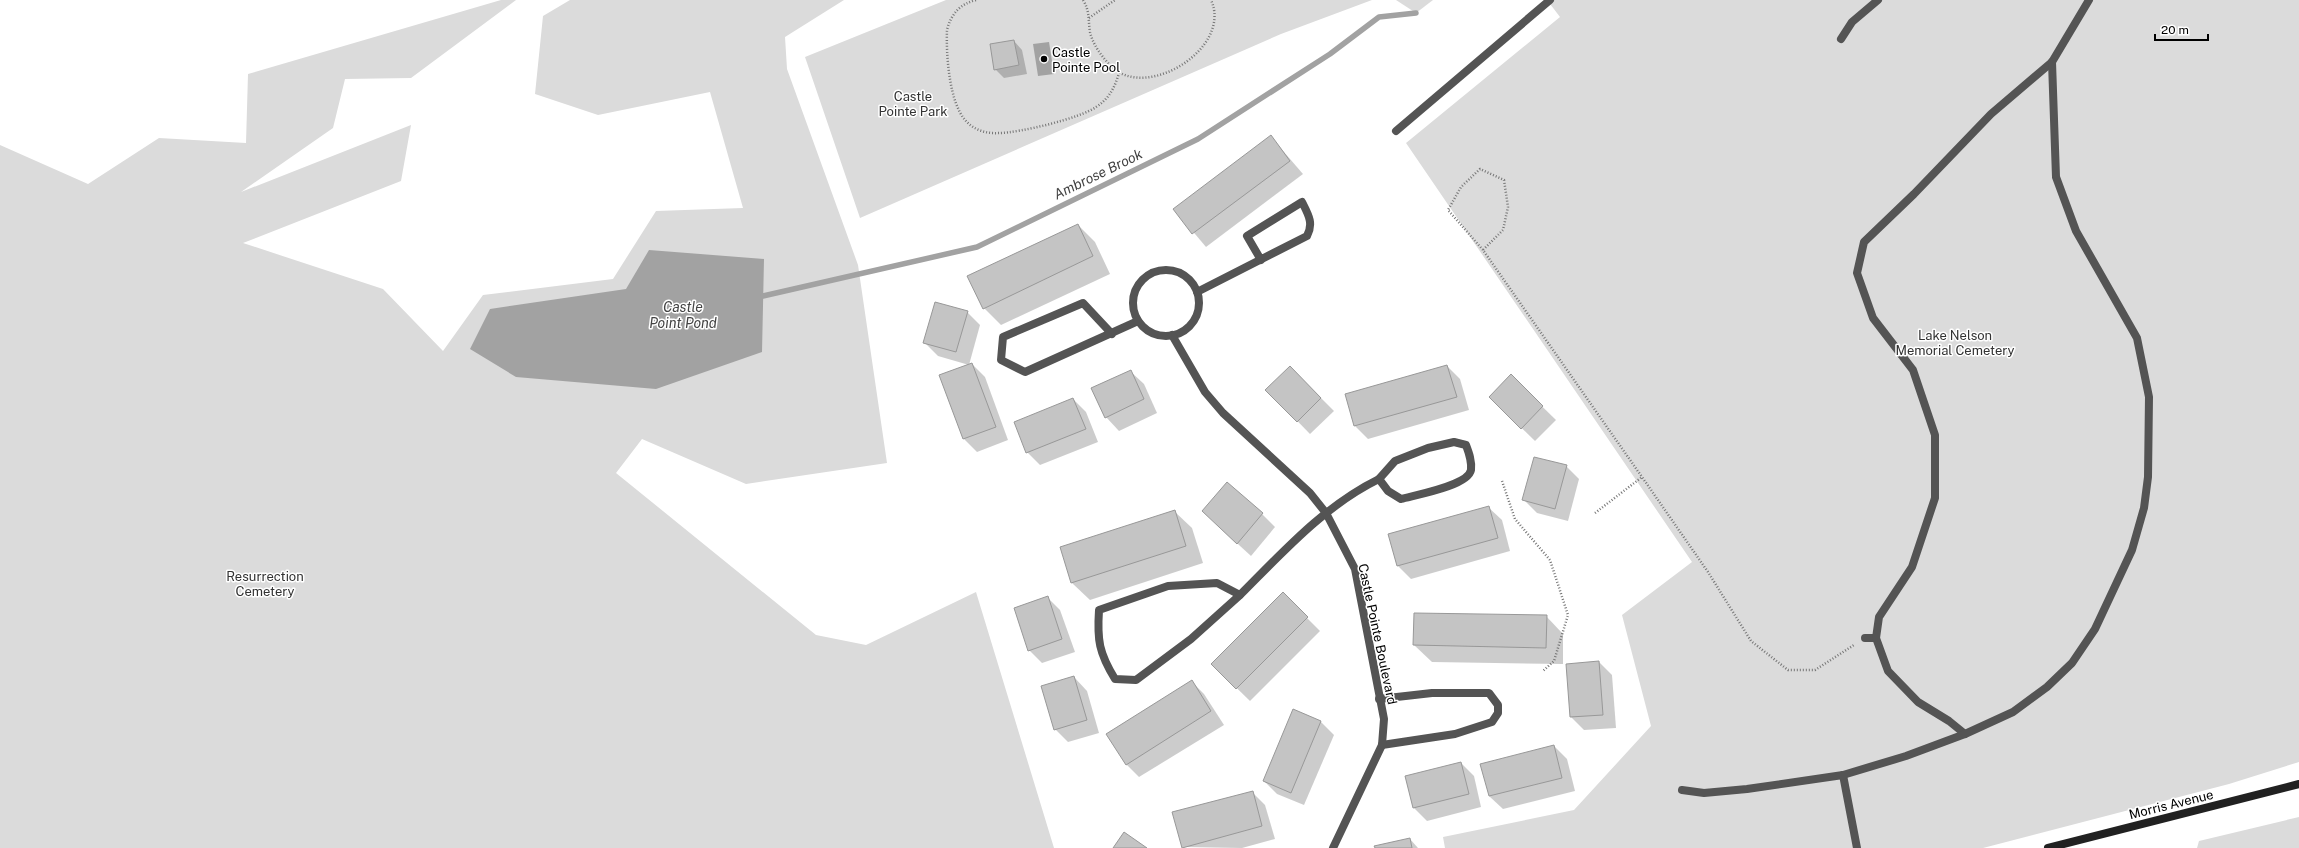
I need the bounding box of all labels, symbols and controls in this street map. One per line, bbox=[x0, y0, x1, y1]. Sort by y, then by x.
scale bar bbox=[2155, 16, 2208, 42]
text: 20 m bbox=[2161, 23, 2189, 37]
place label: Castle Pointe Pool bbox=[1052, 45, 1120, 75]
marker: Castle Pointe Pool bbox=[1039, 54, 1049, 64]
park label: Castle Pointe Park bbox=[878, 89, 948, 119]
water label: Ambrose Brook bbox=[1051, 145, 1145, 202]
water label: Castle Point Pond bbox=[649, 299, 717, 331]
park label: Lake Nelson Memorial Cemetery bbox=[1895, 328, 2015, 358]
street label: Castle Pointe Boulevard bbox=[1355, 562, 1400, 706]
park label: Resurrection Cemetery bbox=[226, 569, 304, 599]
street label: Morris Avenue bbox=[2127, 787, 2215, 822]

